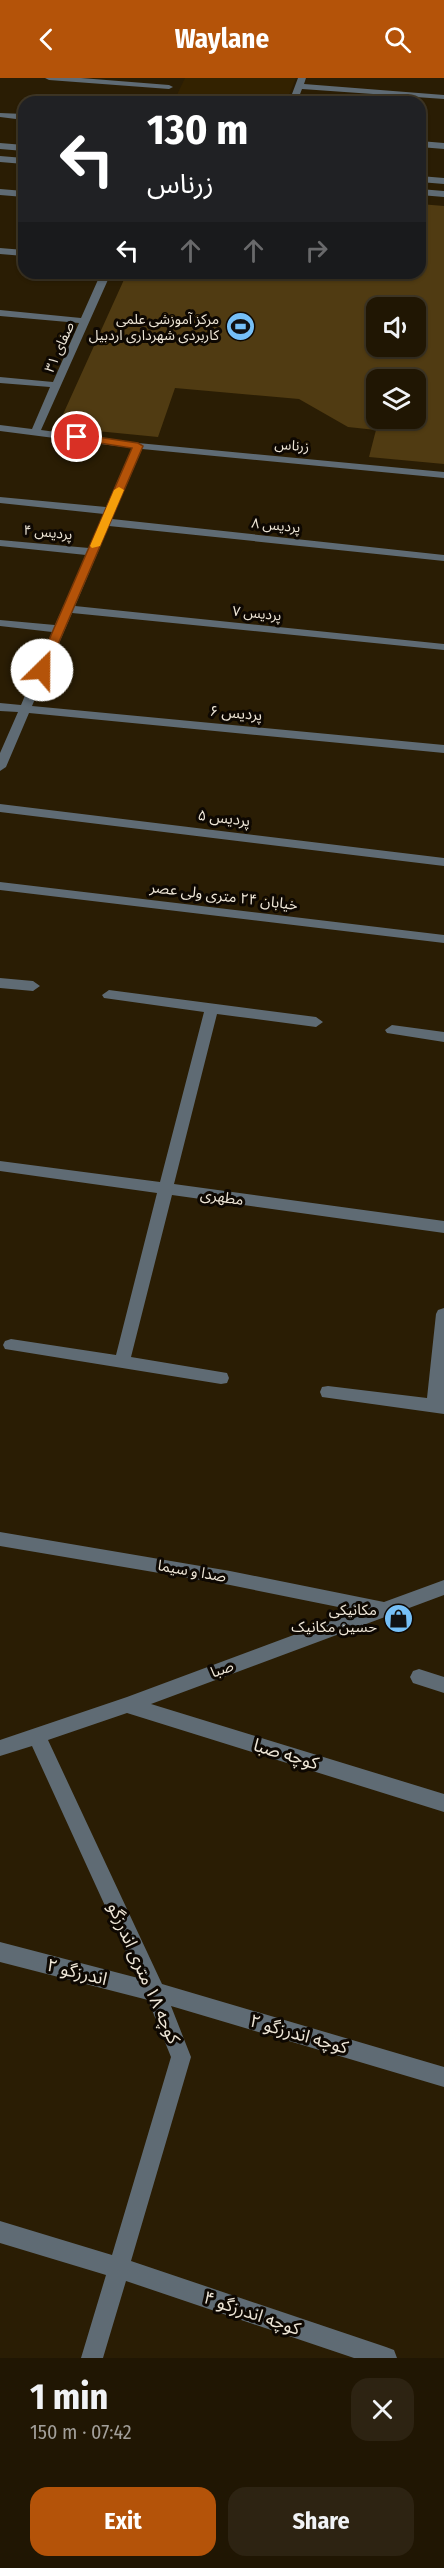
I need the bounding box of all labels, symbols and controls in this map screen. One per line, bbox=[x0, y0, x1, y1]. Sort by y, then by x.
icon: back bbox=[30, 23, 63, 56]
text: Waylane bbox=[175, 23, 269, 55]
icon: search bbox=[381, 23, 414, 56]
text: 130 m bbox=[147, 105, 248, 155]
icon: left bbox=[48, 120, 126, 198]
text: زرناس bbox=[147, 168, 214, 200]
icon: left bbox=[111, 234, 144, 267]
icon: ahead bbox=[174, 234, 207, 267]
icon: ahead bbox=[237, 234, 270, 267]
icon: right bbox=[300, 234, 333, 267]
map controls bbox=[366, 297, 426, 429]
button: sound bbox=[366, 297, 426, 357]
place label: مرکز آموزشی علمی کاربردی شهرداری اردبیل bbox=[89, 311, 219, 344]
sports icon: مرکز آموزشی علمی کاربردی شهرداری اردبیل bbox=[224, 311, 256, 343]
street label: صفای ۳۱ bbox=[41, 319, 78, 375]
button: layers bbox=[366, 369, 426, 429]
pin bbox=[51, 411, 102, 462]
icon: arrive bbox=[60, 420, 93, 453]
street label: زرناس bbox=[274, 436, 310, 455]
street label: پردیس ۸ bbox=[250, 514, 301, 538]
street label: پردیس ۴ bbox=[22, 521, 73, 545]
street label: پردیس ۷ bbox=[231, 602, 282, 626]
position arrow bbox=[10, 638, 74, 702]
street label: پردیس ۶ bbox=[209, 702, 263, 725]
street label: پردیس ۵ bbox=[197, 806, 251, 831]
street label: خیابان ۲۴ متری ولی عصر bbox=[148, 878, 299, 914]
street label: مطهری bbox=[199, 1185, 245, 1209]
street label: صدا و سیما bbox=[156, 1556, 228, 1586]
place label: مکانیکی حسین مکانیک bbox=[291, 1601, 377, 1636]
shop icon: مکانیکی حسین مکانیک bbox=[382, 1603, 414, 1635]
street label: صبا bbox=[208, 1656, 236, 1682]
street label: کوچه صبا bbox=[251, 1734, 322, 1775]
street label: کوچه ۱۸ متری اندرزگو bbox=[103, 1899, 185, 2048]
street label: اندرزگو ۲ bbox=[44, 1954, 110, 1990]
street label: کوچه اندرزگو ۲ bbox=[247, 2009, 351, 2059]
street label: کوچه اندرزگو ۴ bbox=[201, 2286, 304, 2340]
text: 1 min bbox=[30, 2375, 108, 2419]
button: close bbox=[351, 2378, 414, 2441]
text: 150 m · 07:42 bbox=[30, 2420, 132, 2444]
button: Exit bbox=[30, 2487, 216, 2556]
button: Share bbox=[228, 2487, 414, 2556]

